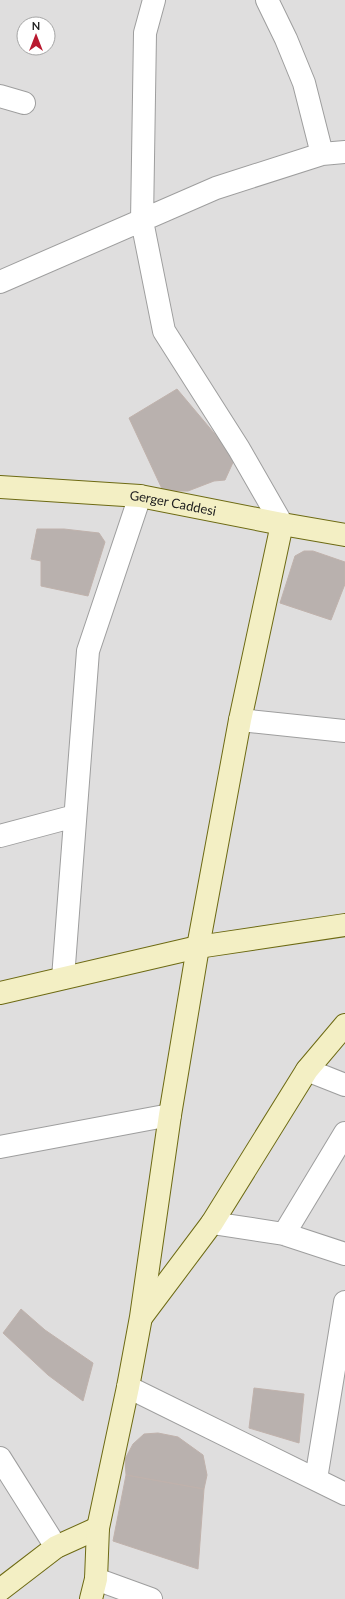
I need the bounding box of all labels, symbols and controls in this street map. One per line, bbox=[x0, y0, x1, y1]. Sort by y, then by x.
north arrow bbox=[16, 16, 56, 56]
text: N bbox=[32, 19, 40, 32]
street label: Gerger Caddesi bbox=[129, 487, 218, 519]

